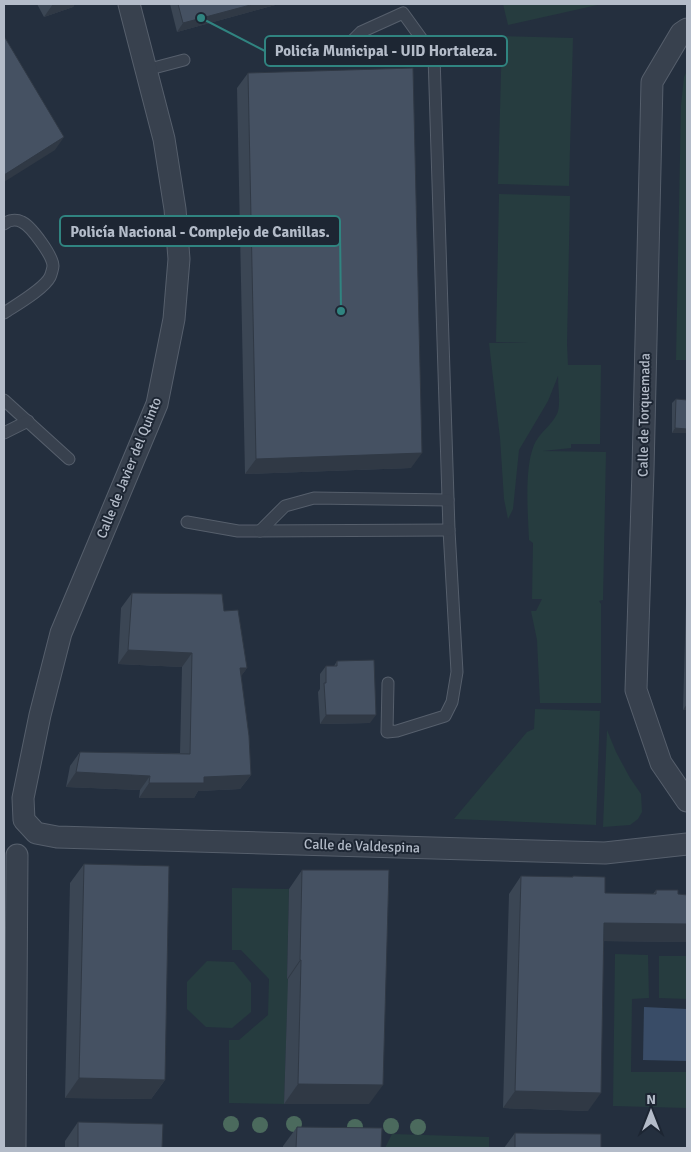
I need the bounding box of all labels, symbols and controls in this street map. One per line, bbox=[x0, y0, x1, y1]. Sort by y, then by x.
callout: Policía Municipal - UID Hortaleza. bbox=[265, 36, 507, 66]
text: Policía Municipal - UID Hortaleza. bbox=[275, 42, 497, 60]
callout: Policía Nacional - Complejo de Canillas. bbox=[60, 216, 340, 246]
text: Policía Nacional - Complejo de Canillas. bbox=[70, 223, 330, 241]
street label: Calle de Torquemada bbox=[634, 353, 654, 477]
street label: Calle de Javier del Quinto bbox=[93, 395, 165, 541]
street label: Calle de Valdespina bbox=[304, 835, 420, 857]
north arrow bbox=[626, 1087, 676, 1137]
text: N bbox=[646, 1091, 656, 1108]

